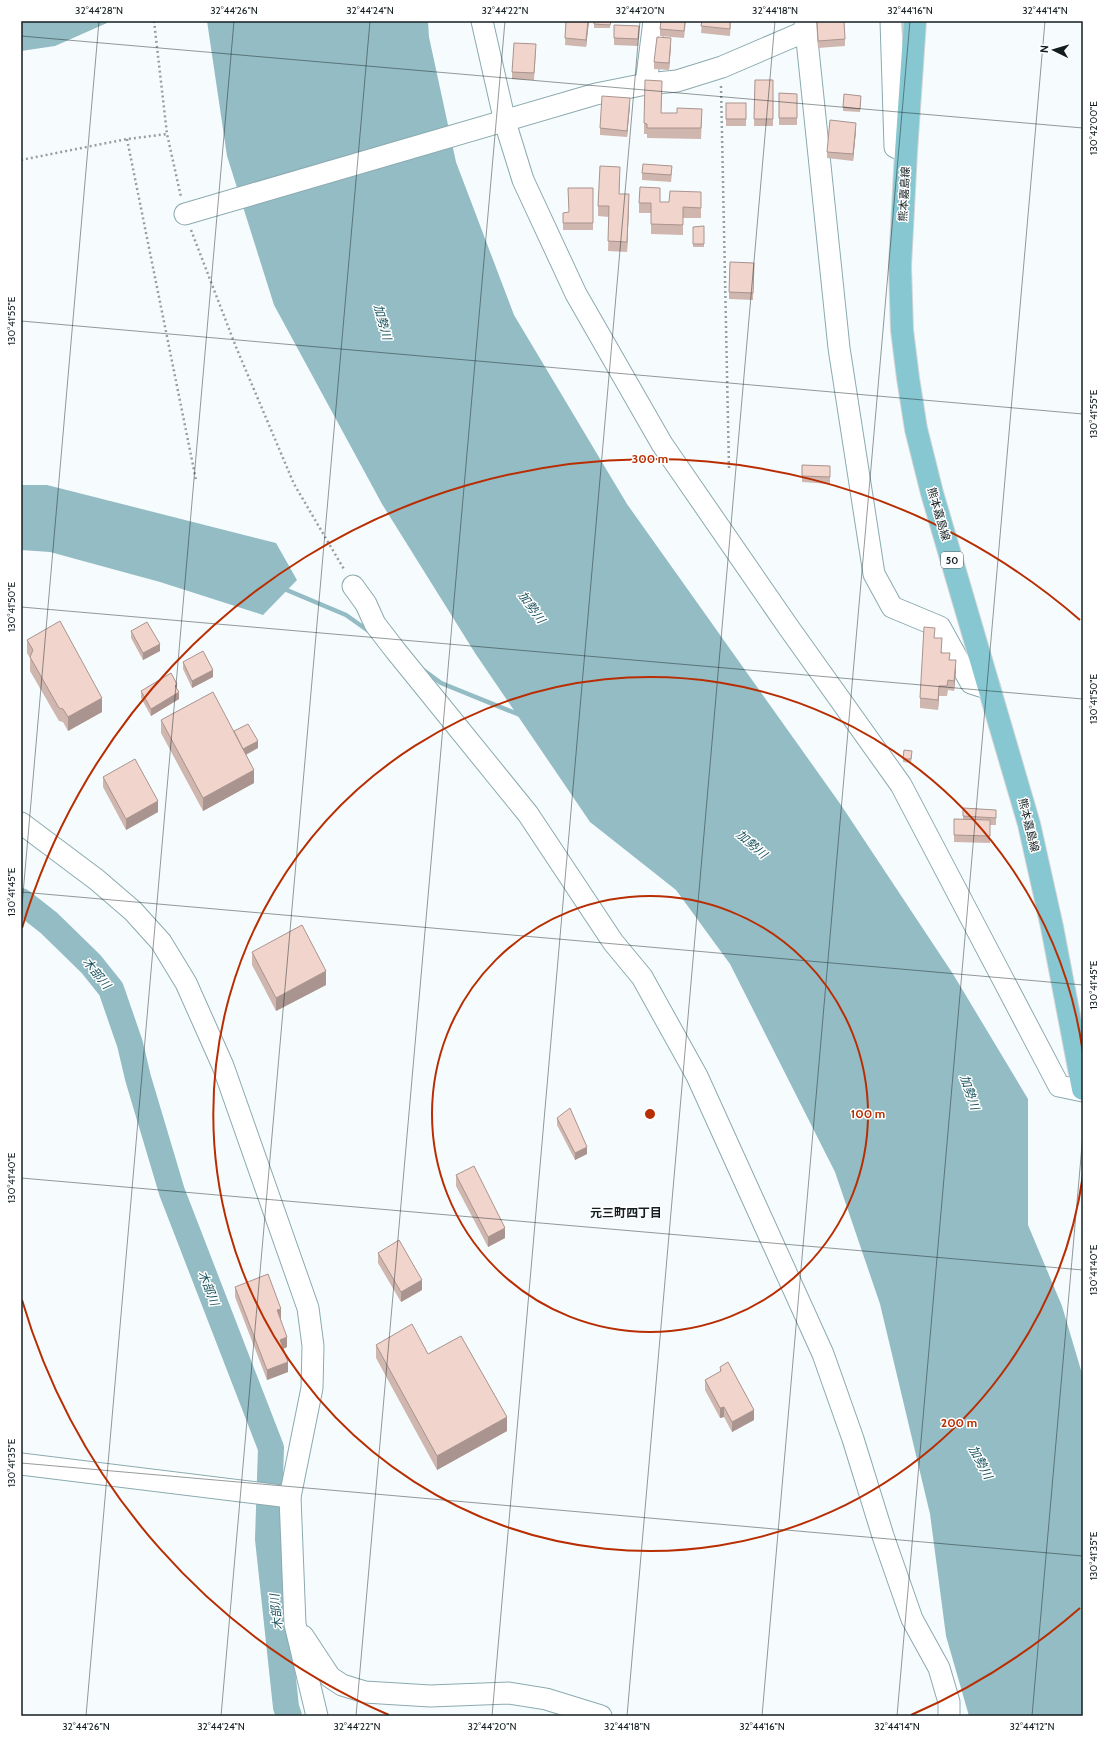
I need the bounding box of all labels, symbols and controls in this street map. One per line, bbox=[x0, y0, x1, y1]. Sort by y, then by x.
text: 32°44'28"N bbox=[75, 4, 123, 17]
text: 32°44'26"N bbox=[210, 4, 258, 17]
text: 32°44'24"N bbox=[346, 4, 394, 17]
text: 32°44'22"N bbox=[481, 4, 529, 17]
text: 32°44'20"N bbox=[616, 4, 664, 17]
text: 32°44'18"N bbox=[752, 4, 798, 17]
text: 32°44'16"N bbox=[887, 4, 933, 17]
text: 32°44'14"N bbox=[1022, 4, 1068, 17]
north arrow bbox=[1034, 30, 1074, 70]
text: N bbox=[1037, 45, 1051, 54]
text: 130°42'00"E bbox=[1087, 101, 1100, 155]
street label: 熊本嘉島線 bbox=[896, 166, 912, 222]
text: 130°41'55"E bbox=[5, 296, 18, 345]
water label: 加勢川 bbox=[371, 303, 395, 343]
text: 130°41'55"E bbox=[1087, 389, 1100, 438]
text: 300 m bbox=[632, 451, 668, 466]
street label: 熊本嘉島線 bbox=[925, 486, 953, 542]
road number: 50 bbox=[941, 552, 963, 568]
text: 130°41'50"E bbox=[5, 581, 18, 632]
water label: 加勢川 bbox=[515, 588, 550, 628]
text: 130°41'50"E bbox=[1087, 673, 1100, 724]
street label: 熊本嘉島線 bbox=[1016, 797, 1042, 853]
water label: 加勢川 bbox=[733, 827, 772, 863]
text: 130°41'45"E bbox=[5, 867, 18, 916]
water label: 木部川 bbox=[80, 954, 115, 993]
text: 130°41'45"E bbox=[1087, 960, 1100, 1009]
water label: 加勢川 bbox=[957, 1073, 984, 1113]
text: 100 m bbox=[851, 1106, 885, 1121]
centre of rings bbox=[643, 1107, 657, 1121]
text: 130°41'40"E bbox=[5, 1152, 18, 1203]
district label: 元三町四丁目 bbox=[590, 1205, 662, 1220]
text: 130°41'40"E bbox=[1087, 1244, 1100, 1295]
water label: 木部川 bbox=[196, 1269, 223, 1309]
text: 200 m bbox=[941, 1415, 977, 1430]
text: 130°41'35"E bbox=[5, 1438, 18, 1487]
water label: 加勢川 bbox=[966, 1443, 997, 1483]
text: 130°41'35"E bbox=[1087, 1531, 1100, 1580]
water label: 木部川 bbox=[266, 1591, 285, 1631]
text: 32°44'26"N bbox=[62, 1720, 110, 1733]
text: 32°44'24"N bbox=[197, 1720, 245, 1733]
text: 32°44'22"N bbox=[333, 1720, 381, 1733]
text: 32°44'20"N bbox=[468, 1720, 516, 1733]
text: 32°44'18"N bbox=[604, 1720, 650, 1733]
text: 32°44'16"N bbox=[739, 1720, 785, 1733]
text: 32°44'14"N bbox=[874, 1720, 920, 1733]
text: 32°44'12"N bbox=[1009, 1720, 1055, 1733]

